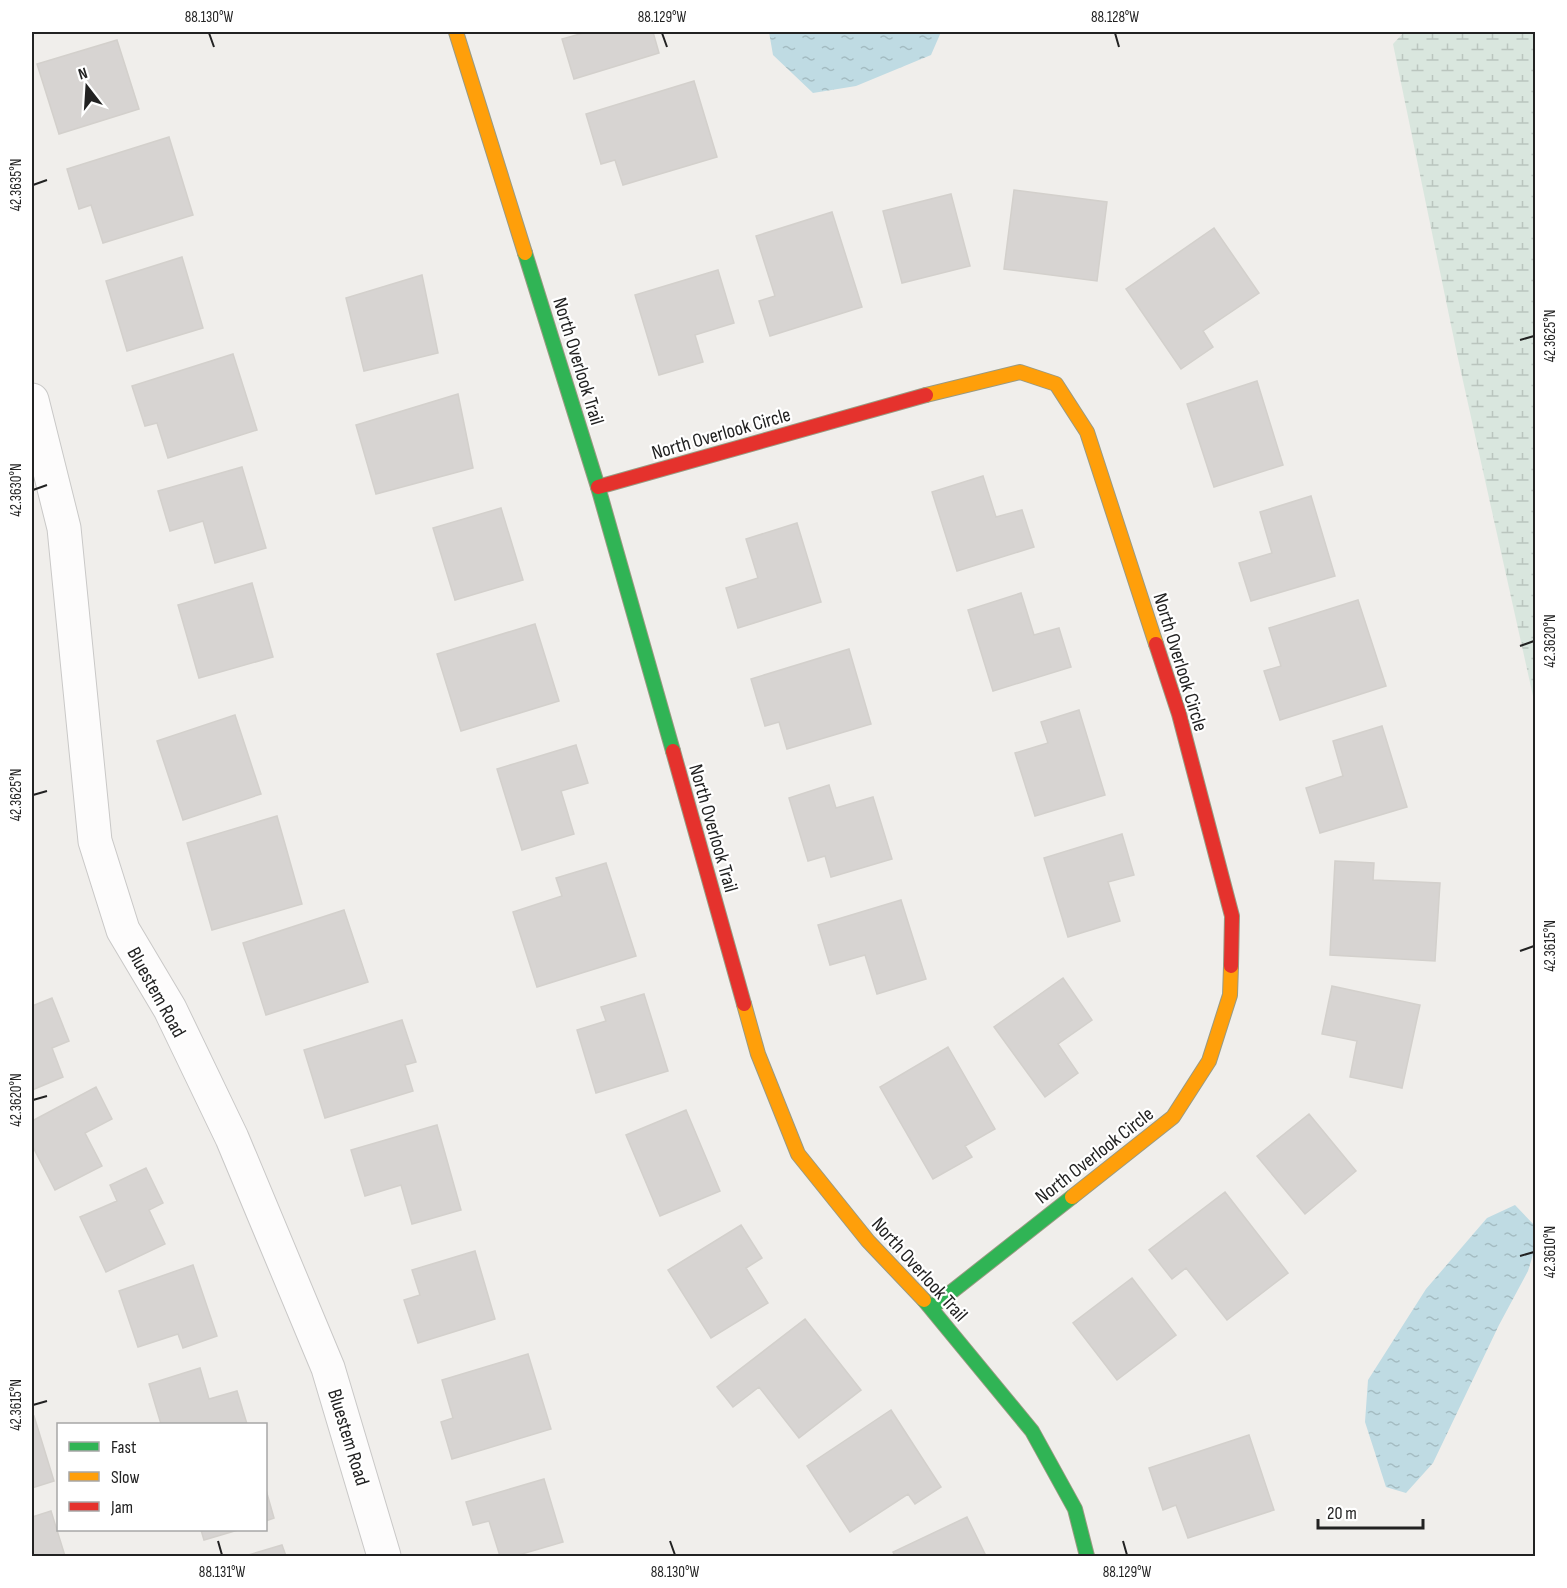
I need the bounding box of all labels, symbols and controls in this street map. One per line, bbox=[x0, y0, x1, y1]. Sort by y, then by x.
text: 88.130°W bbox=[185, 8, 233, 27]
text: 88.129°W bbox=[638, 8, 686, 27]
text: 88.128°W bbox=[1091, 8, 1139, 27]
north arrow bbox=[57, 57, 117, 117]
text: N bbox=[76, 64, 90, 84]
text: 42.3635°N bbox=[7, 159, 26, 211]
street label: North Overlook Trail bbox=[547, 295, 609, 428]
text: 42.3625°N bbox=[1541, 310, 1560, 362]
street label: North Overlook Circle bbox=[649, 403, 793, 465]
text: 42.3630°N bbox=[7, 463, 26, 517]
street label: North Overlook Circle bbox=[1148, 590, 1212, 734]
text: 42.3620°N bbox=[1541, 614, 1560, 668]
street label: North Overlook Trail bbox=[683, 762, 743, 895]
text: 42.3625°N bbox=[7, 769, 26, 821]
text: 42.3615°N bbox=[1541, 920, 1560, 972]
street label: Bluestem Road bbox=[122, 943, 191, 1042]
text: 42.3620°N bbox=[7, 1073, 26, 1127]
street label: North Overlook Circle bbox=[1031, 1102, 1158, 1209]
street label: North Overlook Trail bbox=[866, 1213, 972, 1327]
text: 42.3610°N bbox=[1541, 1226, 1560, 1278]
text: 42.3615°N bbox=[7, 1379, 26, 1431]
street label: Bluestem Road bbox=[322, 1386, 374, 1488]
legend bbox=[57, 1423, 267, 1531]
text: Fast bbox=[111, 1437, 137, 1458]
text: Slow bbox=[111, 1467, 140, 1488]
scale bar bbox=[1318, 1492, 1423, 1530]
text: Jam bbox=[110, 1497, 133, 1518]
text: 20 m bbox=[1327, 1503, 1357, 1524]
text: 88.131°W bbox=[199, 1563, 245, 1582]
text: 88.130°W bbox=[651, 1563, 699, 1582]
text: 88.129°W bbox=[1103, 1563, 1151, 1582]

